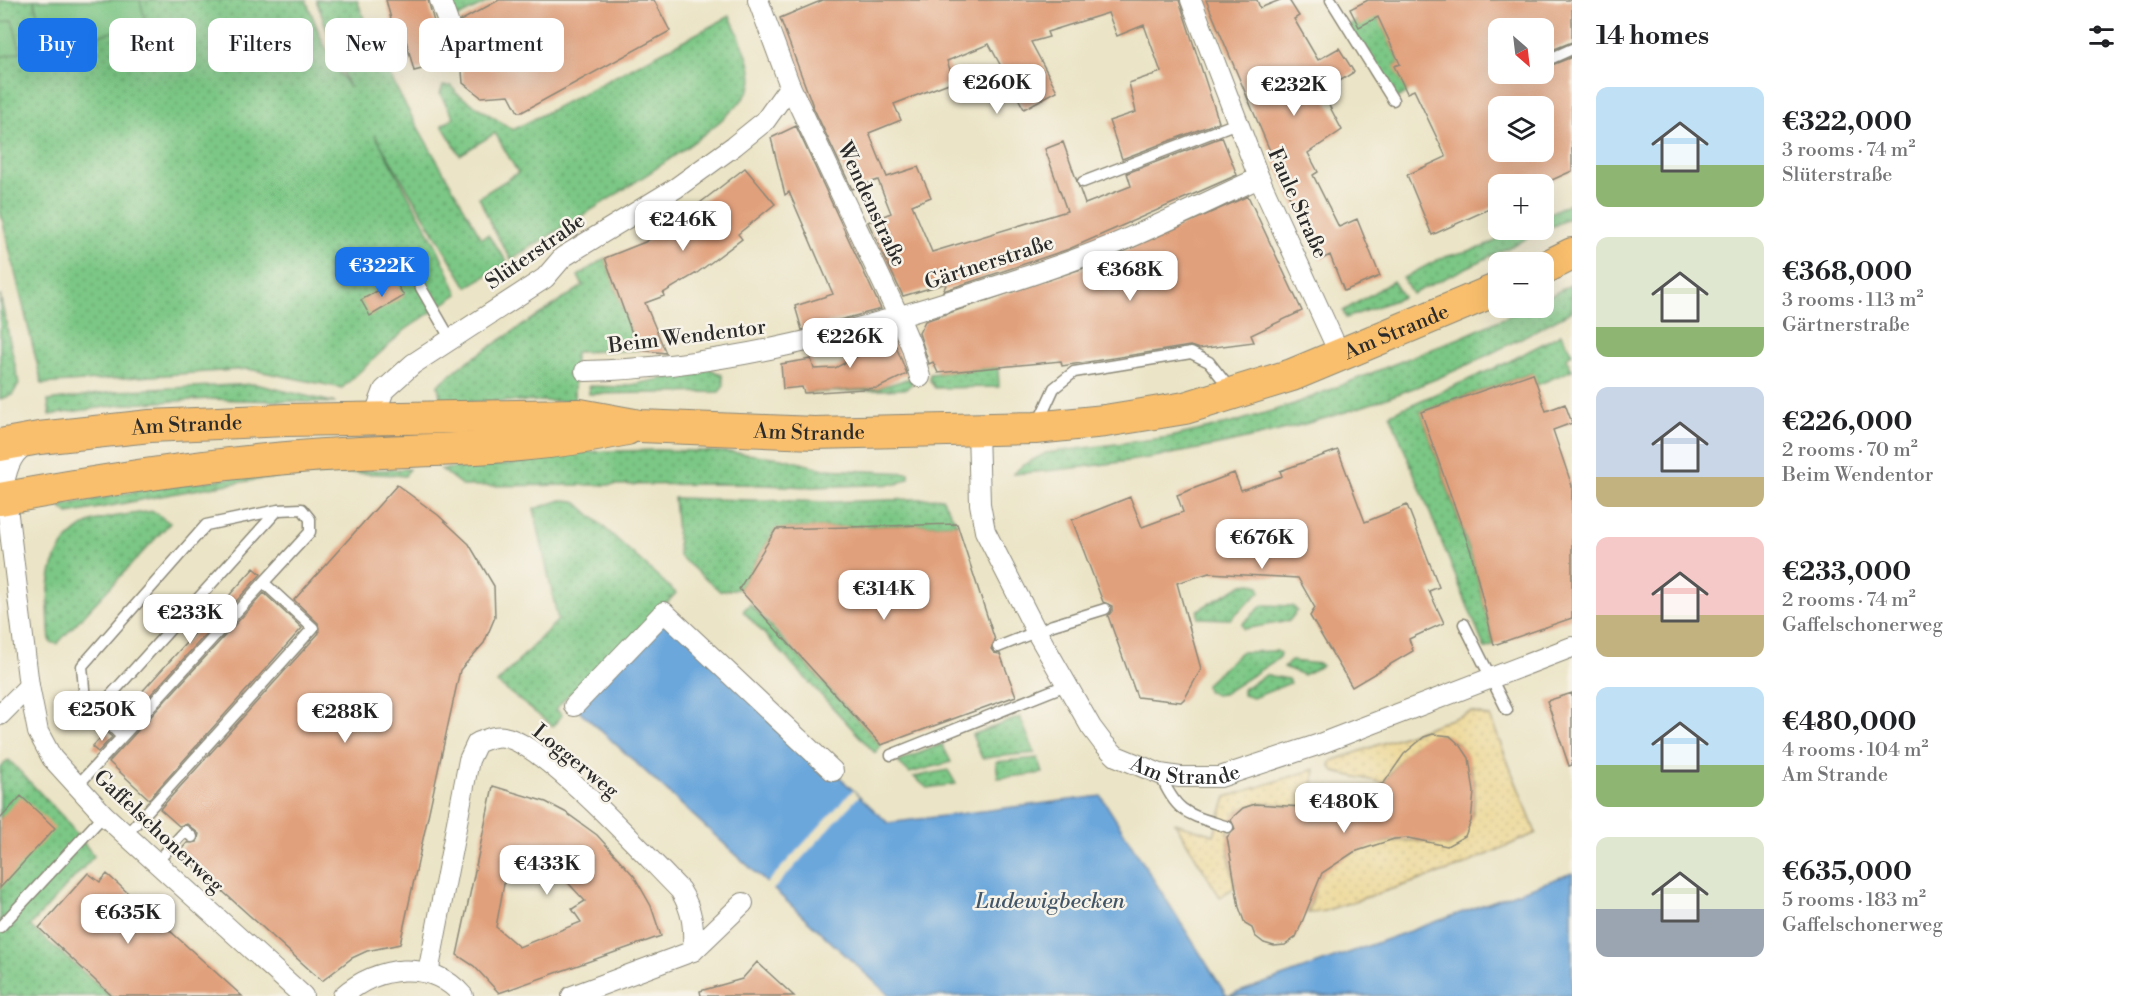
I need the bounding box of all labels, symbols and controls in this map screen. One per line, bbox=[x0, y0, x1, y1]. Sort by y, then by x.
chip: Buy bbox=[18, 18, 97, 72]
chip: Rent bbox=[109, 18, 196, 72]
chip: Filters bbox=[208, 18, 313, 72]
chip: New bbox=[325, 18, 407, 72]
chip: Apartment bbox=[419, 18, 564, 72]
north arrow bbox=[1488, 18, 1554, 84]
map controls bbox=[1488, 18, 1554, 318]
text: 14 homes bbox=[1596, 20, 1709, 52]
icon: filters bbox=[2085, 20, 2118, 53]
pin: €260K bbox=[955, 64, 1039, 115]
pin: €232K bbox=[1252, 66, 1336, 117]
text: €260K bbox=[963, 71, 1031, 96]
text: €232K bbox=[1261, 73, 1327, 98]
button: layers bbox=[1488, 96, 1554, 162]
text: €322,000 bbox=[1782, 106, 1912, 138]
icon: home bbox=[1644, 111, 1716, 183]
street label: Wendenstraße bbox=[830, 137, 911, 271]
text: 3 rooms · 74 m² bbox=[1782, 138, 1915, 163]
street label: Faule Straße bbox=[1261, 144, 1333, 262]
text: Slüterstraße bbox=[1782, 163, 1892, 188]
button: + bbox=[1488, 174, 1554, 240]
pin: €246K bbox=[641, 201, 725, 252]
street label: Slüterstraße bbox=[481, 208, 591, 296]
text: €246K bbox=[649, 208, 717, 233]
street label: Gärtnerstraße bbox=[921, 230, 1057, 296]
pin: €322K bbox=[340, 247, 424, 298]
pin: €368K bbox=[1088, 251, 1172, 302]
button: − bbox=[1488, 252, 1554, 318]
text: €322K bbox=[349, 254, 415, 279]
text: €368,000 bbox=[1782, 256, 1912, 288]
text: €368K bbox=[1097, 258, 1163, 283]
icon: home bbox=[1644, 261, 1716, 333]
text: 3 rooms · 113 m² bbox=[1782, 288, 1923, 313]
street label: Am Strande bbox=[1339, 299, 1453, 366]
text: Gärtnerstraße bbox=[1782, 313, 1910, 338]
street label: Beim Wendentor bbox=[606, 314, 768, 360]
pin: €226K bbox=[808, 318, 892, 369]
text: €226K bbox=[817, 325, 883, 350]
text: €226,000 bbox=[1782, 406, 1913, 438]
street label: Am Strande bbox=[129, 410, 243, 442]
icon: home bbox=[1644, 411, 1716, 483]
street label: Am Strande bbox=[752, 419, 865, 447]
text: 2 rooms · 70 m² bbox=[1782, 438, 1918, 463]
text: Beim Wendentor bbox=[1782, 463, 1933, 488]
pin: €676K bbox=[1220, 519, 1304, 570]
text: €676K bbox=[1230, 526, 1294, 551]
text: €233,000 bbox=[1782, 556, 1911, 588]
icon: home bbox=[1644, 561, 1716, 633]
pin: €314K bbox=[842, 570, 926, 621]
text: €314K bbox=[853, 577, 915, 602]
text: 2 rooms · 74 m² bbox=[1782, 588, 1916, 613]
pin: €233K bbox=[148, 594, 232, 645]
text: €233K bbox=[157, 601, 223, 626]
text: Gaffelschonerweg bbox=[1782, 613, 1943, 638]
pin: €250K bbox=[60, 691, 144, 742]
pin: €288K bbox=[303, 693, 387, 744]
text: €250K bbox=[68, 698, 136, 723]
text: €288K bbox=[311, 700, 379, 725]
text: €480,000 bbox=[1782, 706, 1917, 738]
icon: home bbox=[1644, 711, 1716, 783]
street label: Loggerweg bbox=[527, 719, 624, 805]
text: 4 rooms · 104 m² bbox=[1782, 738, 1929, 763]
street label: Am Strande bbox=[1125, 751, 1244, 791]
text: Am Strande bbox=[1782, 763, 1888, 788]
street label: Gaffelschonerweg bbox=[88, 765, 229, 899]
pin: €480K bbox=[1302, 783, 1386, 834]
text: €480K bbox=[1309, 790, 1379, 815]
pin: €433K bbox=[505, 845, 589, 896]
text: €433K bbox=[514, 852, 580, 877]
text: €635,000 bbox=[1782, 856, 1912, 888]
icon: home bbox=[1644, 861, 1716, 933]
water label: Ludewigbecken bbox=[974, 888, 1125, 915]
text: 5 rooms · 183 m² bbox=[1782, 888, 1926, 913]
pin: €635K bbox=[86, 894, 170, 945]
text: €635K bbox=[95, 901, 161, 926]
text: Gaffelschonerweg bbox=[1782, 913, 1943, 938]

